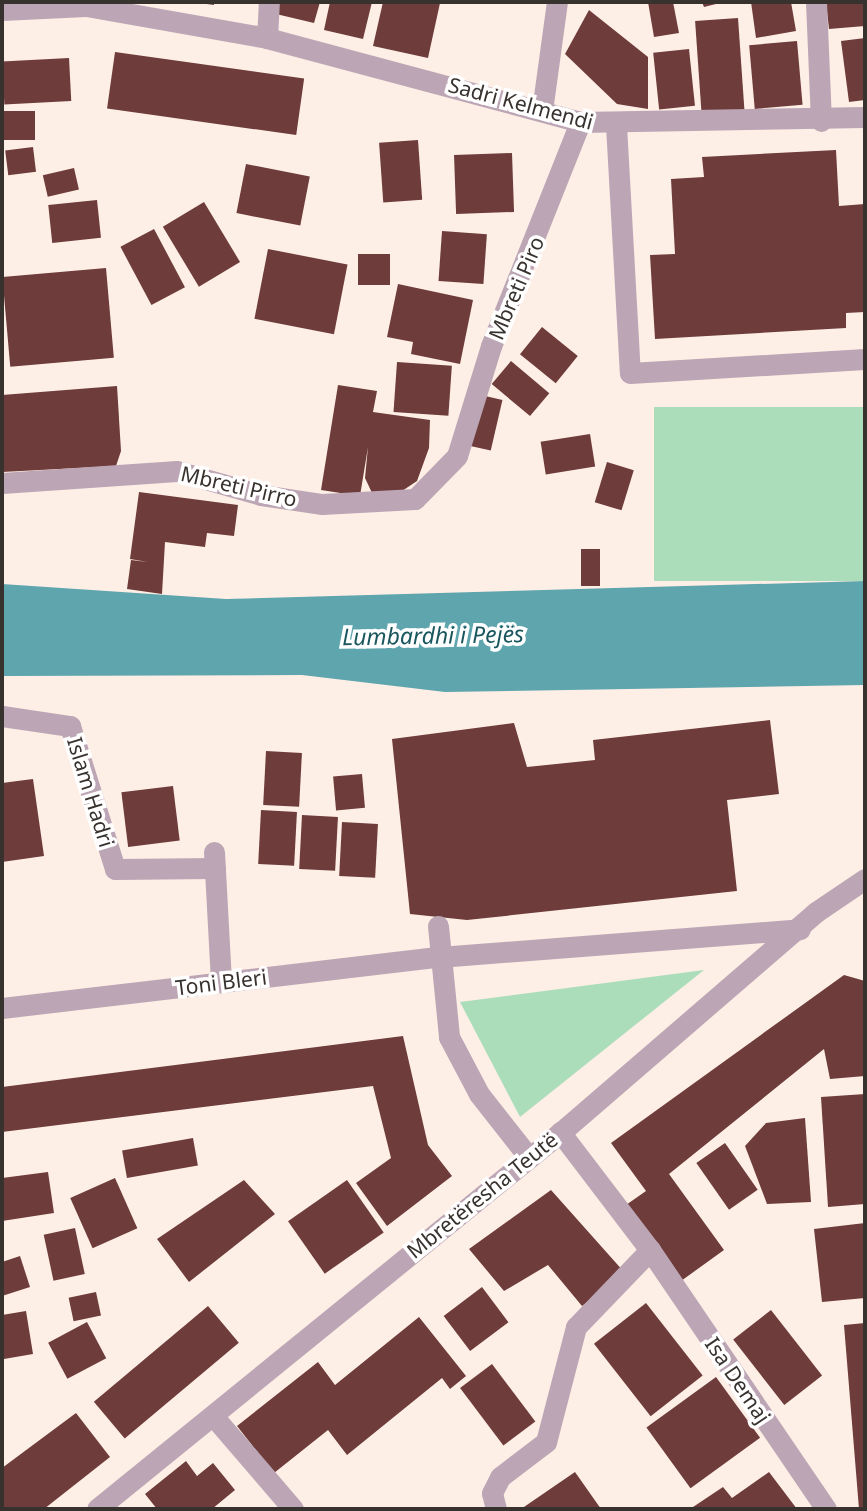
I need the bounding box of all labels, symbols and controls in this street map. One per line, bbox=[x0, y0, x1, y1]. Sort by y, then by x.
street label: Sadri Kelmendi bbox=[446, 72, 596, 134]
street label: Mbreti Piro bbox=[483, 233, 549, 343]
street label: Mbreti Pirro bbox=[179, 460, 299, 512]
water label: Lumbardhi i Pejës bbox=[342, 620, 524, 650]
street label: Islam Hadri bbox=[62, 734, 120, 850]
street label: Toni Bleri bbox=[174, 964, 268, 1000]
street label: Mbretëresha Teutë bbox=[402, 1127, 562, 1263]
street label: Isa Demaj bbox=[700, 1332, 776, 1428]

